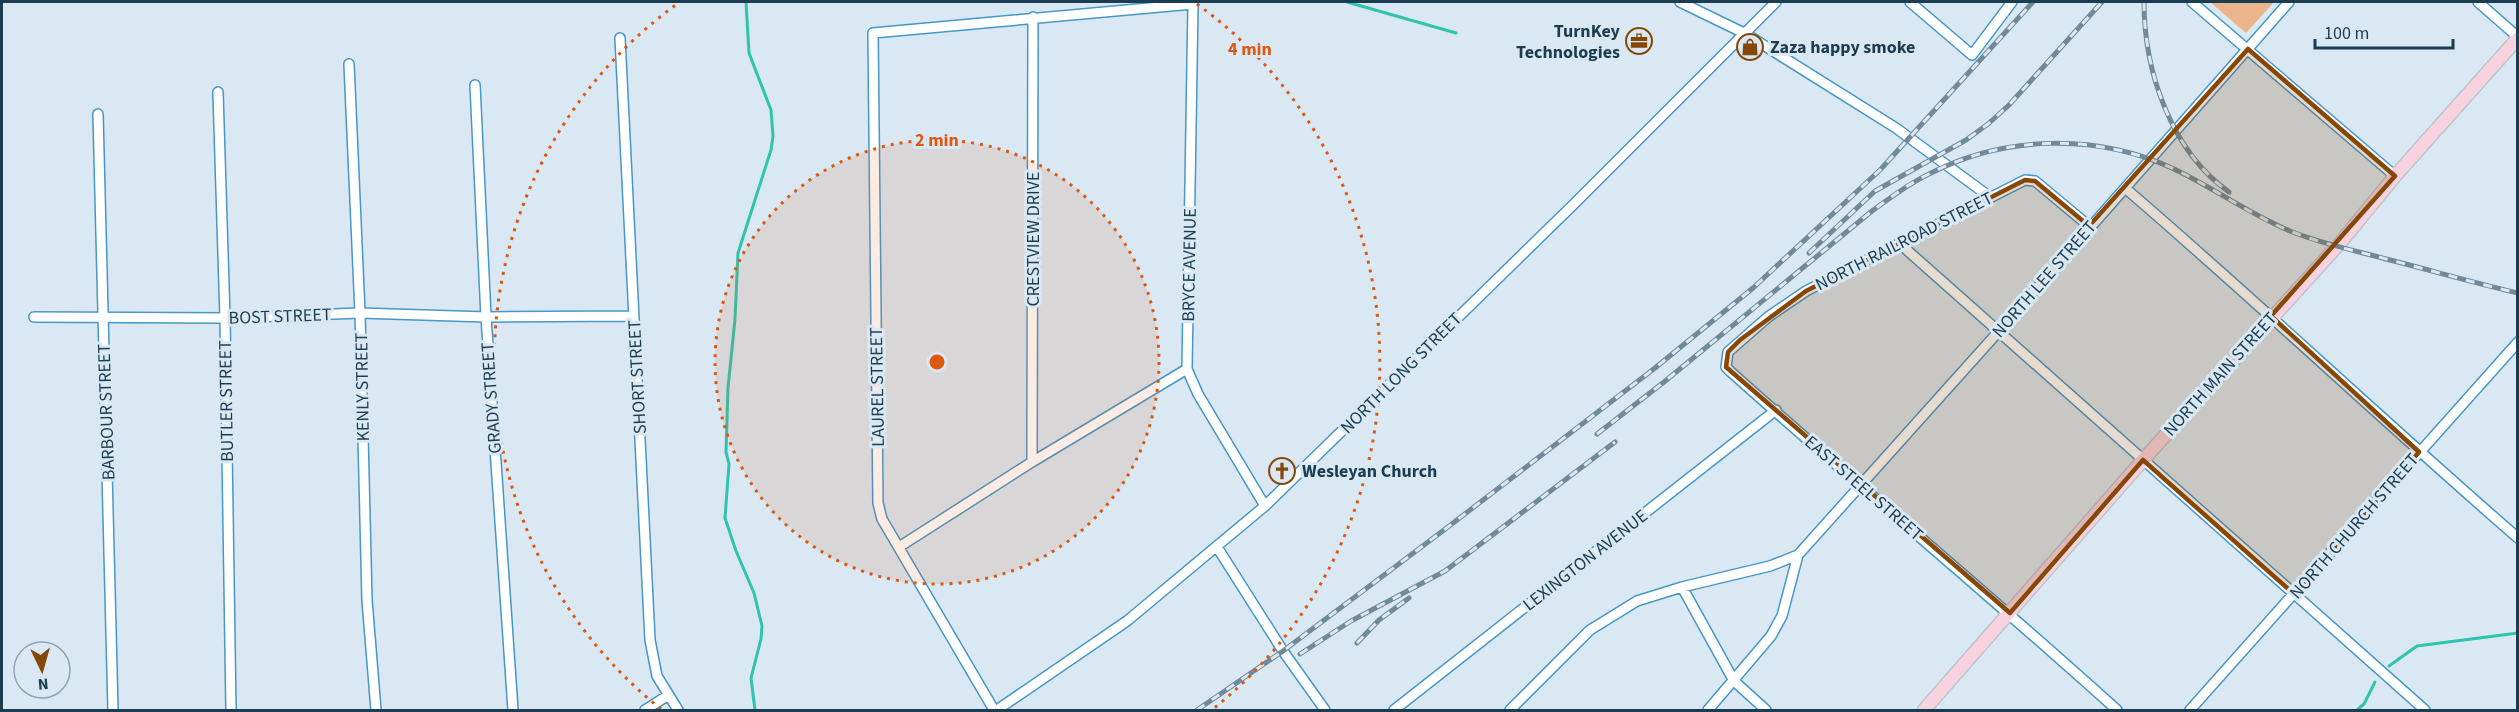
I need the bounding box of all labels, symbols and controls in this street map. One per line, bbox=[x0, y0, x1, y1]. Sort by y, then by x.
scale bar bbox=[2315, 12, 2453, 50]
place label: TurnKey Technologies bbox=[1516, 19, 1621, 65]
text: 100 m bbox=[2324, 21, 2369, 46]
office icon: TurnKey Technologies bbox=[1624, 26, 1654, 56]
shop icon: Zaza happy smoke bbox=[1735, 32, 1765, 62]
place label: Zaza happy smoke bbox=[1770, 35, 1915, 60]
text: 4 min bbox=[1228, 37, 1272, 62]
text: 2 min bbox=[915, 128, 959, 153]
street label: CRESTVIEW DRIVE bbox=[1021, 172, 1046, 306]
street label: NORTH RAILROAD STREET bbox=[1811, 186, 1998, 297]
street label: BRYCE AVENUE bbox=[1176, 208, 1203, 322]
street label: NORTH LEE STREET bbox=[1987, 215, 2102, 343]
street label: BOST STREET bbox=[228, 302, 332, 331]
street label: NORTH LONG STREET bbox=[1335, 307, 1468, 440]
street label: NORTH MAIN STREET bbox=[2158, 307, 2283, 442]
street label: SHORT STREET bbox=[622, 319, 653, 435]
street label: LAUREL STREET bbox=[864, 327, 891, 447]
street label: KENLY STREET bbox=[349, 332, 376, 442]
street label: BUTLER STREET bbox=[213, 340, 240, 462]
street label: GRADY STREET bbox=[475, 341, 508, 455]
street label: BARBOUR STREET bbox=[92, 343, 121, 481]
centre of rings bbox=[927, 352, 947, 372]
street label: EAST STEEL STREET bbox=[1799, 430, 1929, 547]
street label: NORTH CHURCH STREET bbox=[2284, 448, 2425, 605]
church icon: Wesleyan Church bbox=[1267, 456, 1297, 486]
place label: Wesleyan Church bbox=[1302, 459, 1437, 484]
street label: LEXINGTON AVENUE bbox=[1518, 504, 1653, 617]
north arrow bbox=[12, 640, 72, 700]
text: N bbox=[37, 673, 49, 695]

